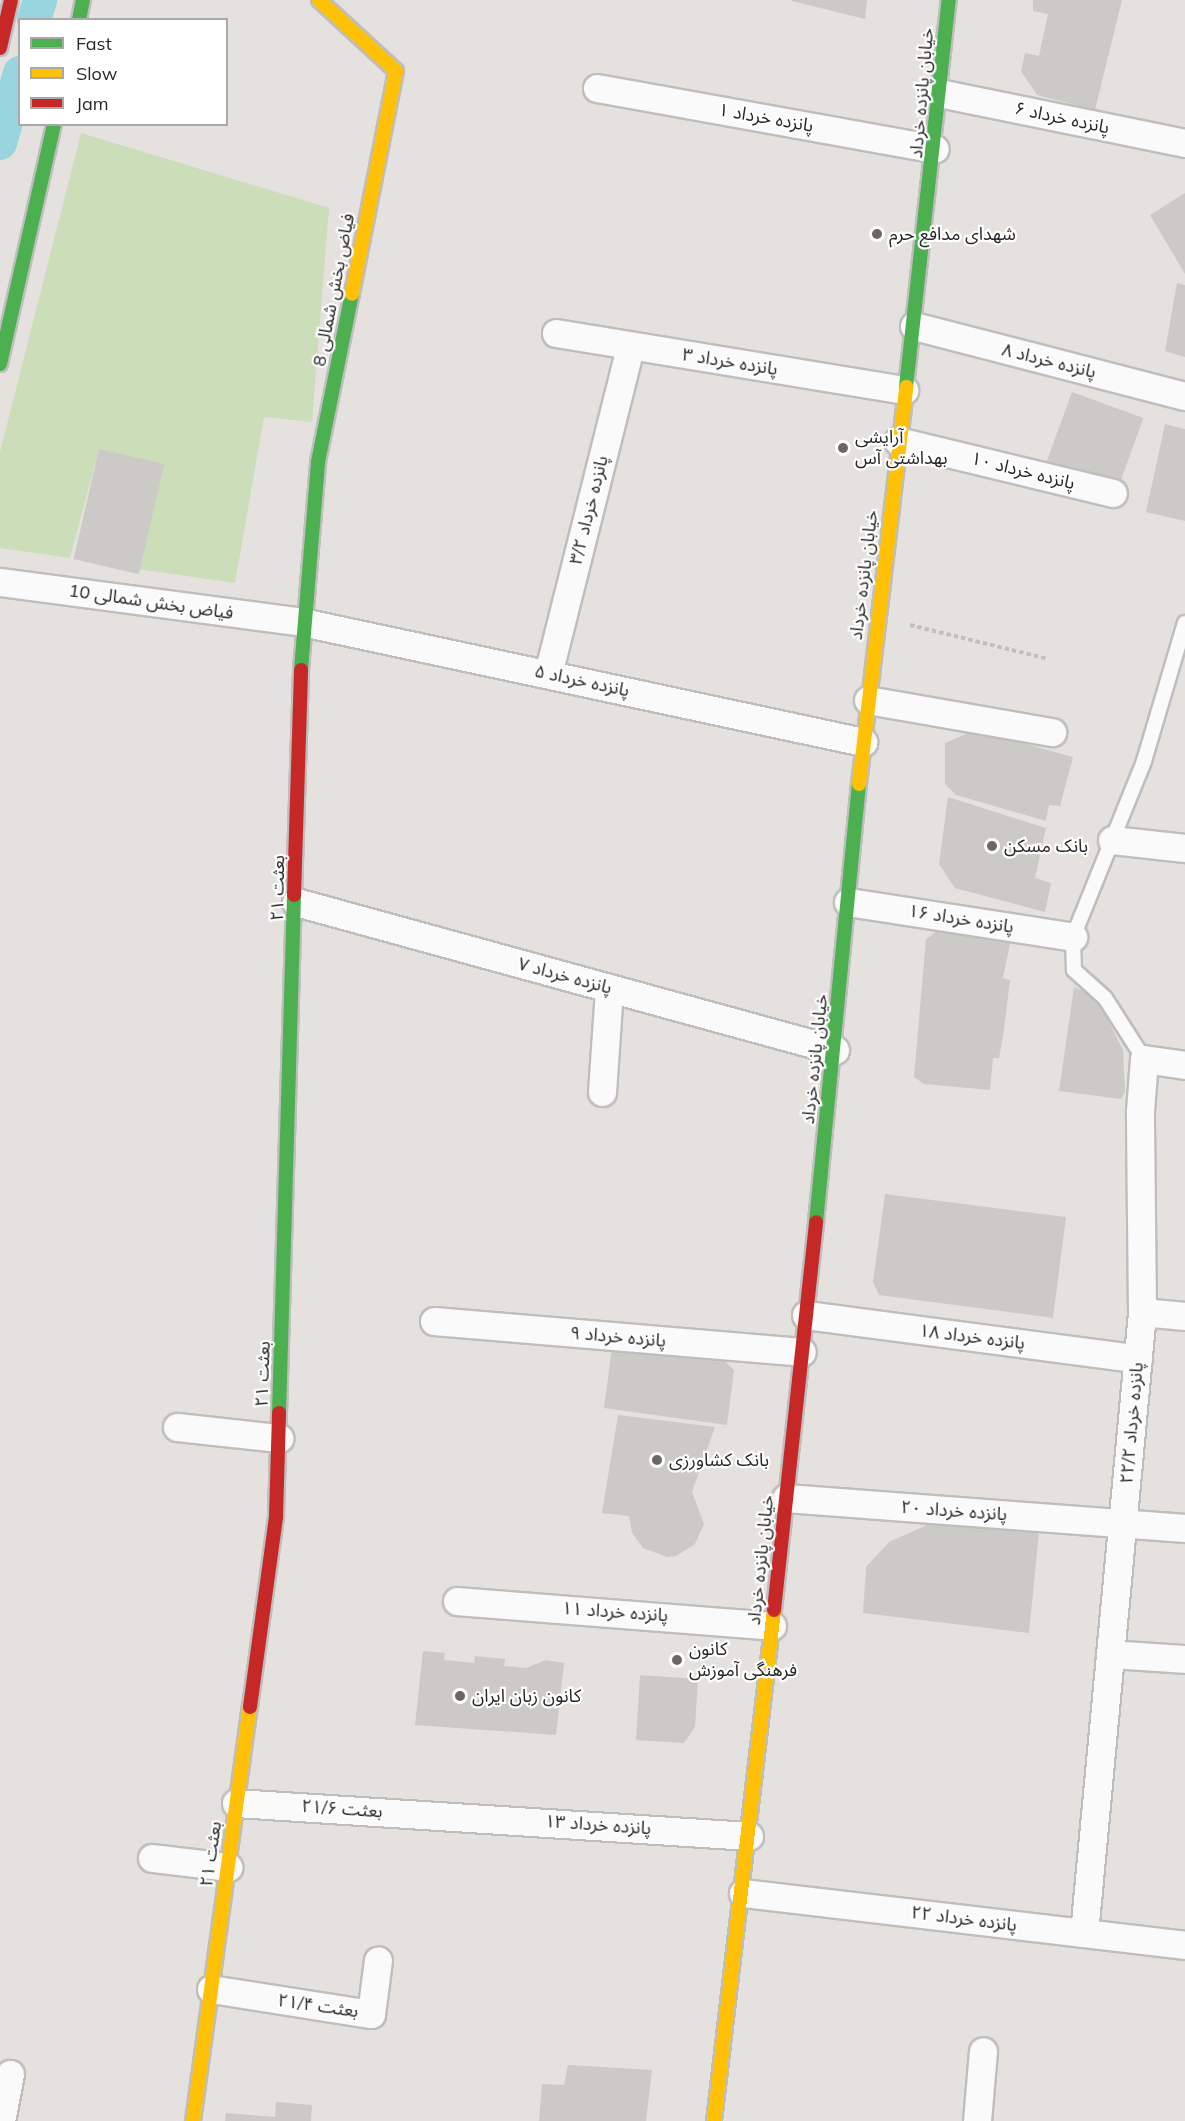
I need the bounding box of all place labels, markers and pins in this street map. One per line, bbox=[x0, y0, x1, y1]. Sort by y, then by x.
place label: شهدای مدافع حرم bbox=[889, 223, 1016, 245]
marker: شهدای مدافع حرم bbox=[870, 227, 884, 241]
place label: آرایشی بهداشتی آس bbox=[855, 427, 948, 470]
marker: آرایشی بهداشتی آس bbox=[836, 441, 850, 455]
place label: بانک مسکن bbox=[1004, 835, 1088, 857]
marker: بانک مسکن bbox=[985, 839, 999, 853]
place label: بانک کشاورزی bbox=[669, 1449, 769, 1471]
marker: بانک کشاورزی bbox=[650, 1453, 664, 1467]
place label: کانون فرهنگی آموزش bbox=[689, 1639, 797, 1682]
marker: کانون فرهنگی آموزش bbox=[670, 1653, 684, 1667]
place label: کانون زبان ایران bbox=[472, 1685, 581, 1707]
marker: کانون زبان ایران bbox=[453, 1689, 467, 1703]

